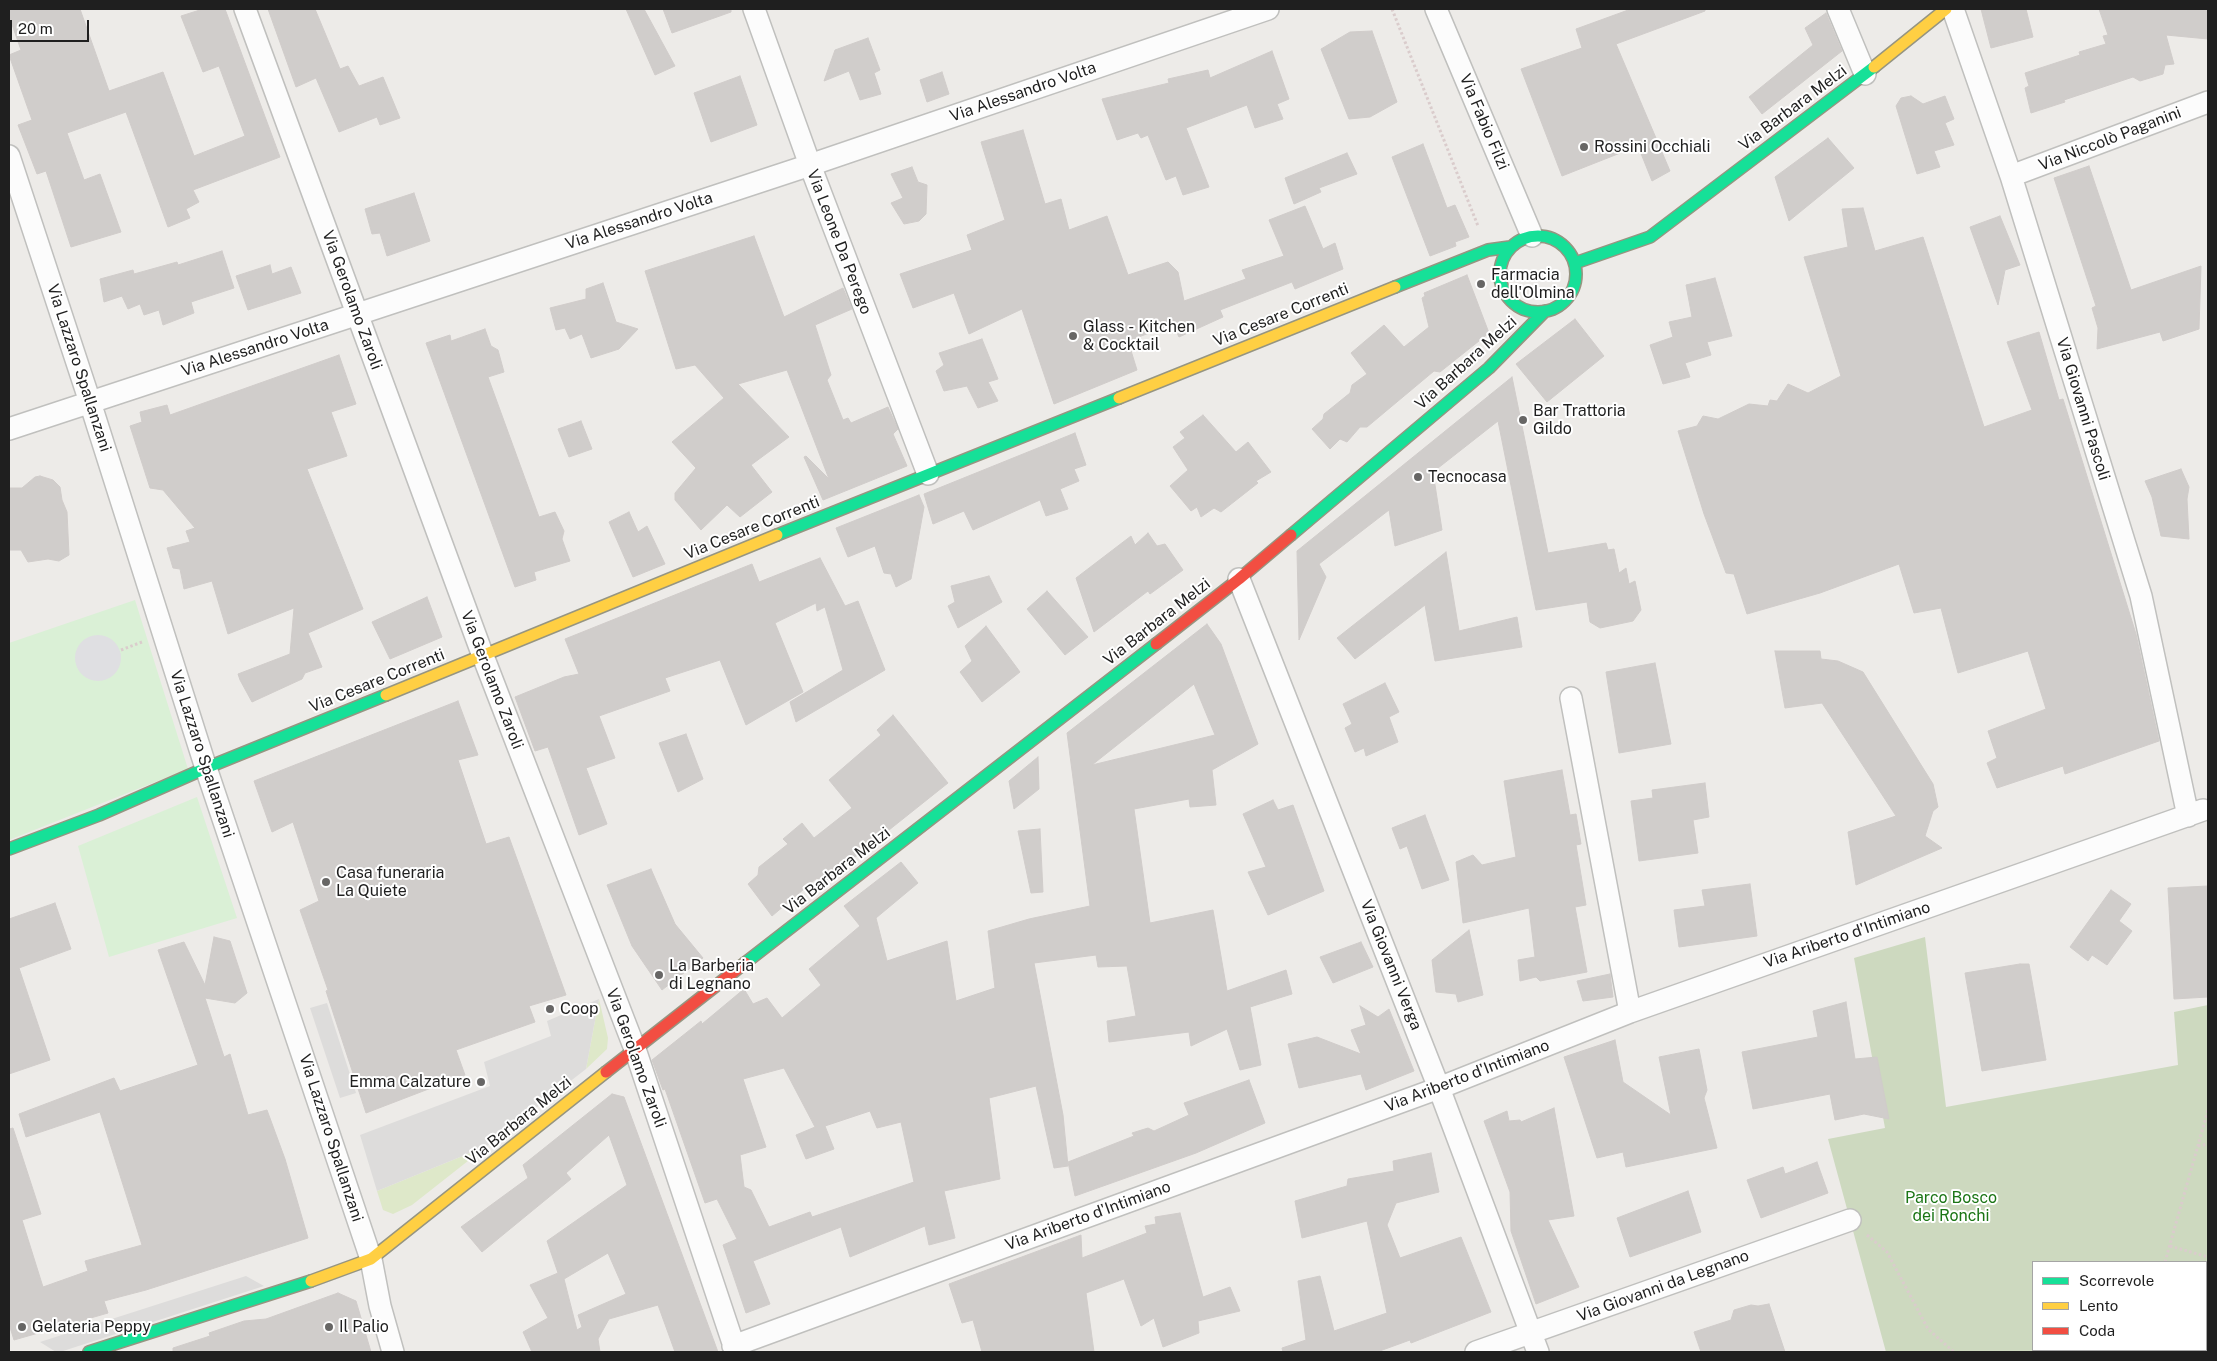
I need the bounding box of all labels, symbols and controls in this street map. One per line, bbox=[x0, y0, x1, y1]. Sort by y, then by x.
scale bar bbox=[12, 10, 91, 42]
text: 20 m bbox=[18, 20, 53, 37]
street label: Via Alessandro Volta bbox=[947, 58, 1099, 126]
street label: Via Barbara Melzi bbox=[1735, 61, 1851, 155]
street label: Via Fabio Filzi bbox=[1455, 71, 1513, 173]
street label: Via Niccolò Paganini bbox=[2036, 103, 2184, 175]
place label: Rossini Occhiali bbox=[1594, 137, 1710, 157]
marker: Rossini Occhiali bbox=[1578, 141, 1590, 153]
street label: Via Leone Da Perego bbox=[803, 167, 875, 317]
street label: Via Alessandro Volta bbox=[563, 188, 715, 254]
street label: Via Gerolamo Zaroli bbox=[318, 228, 386, 372]
place label: Farmacia dell'Olmina bbox=[1491, 265, 1575, 303]
marker: Farmacia dell'Olmina bbox=[1475, 278, 1487, 290]
street label: Via Cesare Correnti bbox=[1211, 279, 1351, 351]
street label: Via Lazzaro Spallanzani bbox=[43, 282, 115, 454]
street label: Via Barbara Melzi bbox=[1411, 312, 1521, 414]
street label: Via Alessandro Volta bbox=[179, 315, 331, 381]
place label: Glass - Kitchen & Cocktail bbox=[1083, 317, 1195, 355]
marker: Glass - Kitchen & Cocktail bbox=[1067, 330, 1079, 342]
street label: Via Giovanni Pascoli bbox=[2052, 335, 2114, 483]
place label: Bar Trattoria Gildo bbox=[1533, 401, 1626, 439]
marker: Bar Trattoria Gildo bbox=[1517, 414, 1529, 426]
place label: Tecnocasa bbox=[1428, 467, 1507, 487]
marker: Tecnocasa bbox=[1412, 471, 1424, 483]
street label: Via Cesare Correnti bbox=[682, 492, 822, 564]
street label: Via Barbara Melzi bbox=[1100, 574, 1214, 670]
street label: Via Gerolamo Zaroli bbox=[457, 608, 527, 752]
street label: Via Cesare Correnti bbox=[307, 645, 447, 717]
street label: Via Lazzaro Spallanzani bbox=[166, 668, 238, 840]
street label: Via Barbara Melzi bbox=[780, 823, 894, 919]
place label: Casa funeraria La Quiete bbox=[336, 863, 444, 901]
marker: Casa funeraria La Quiete bbox=[320, 876, 332, 888]
street label: Via Giovanni Verga bbox=[1356, 897, 1426, 1033]
street label: Via Ariberto d'Intimiano bbox=[1761, 897, 1933, 973]
place label: La Barberia di Legnano bbox=[669, 956, 754, 994]
marker: La Barberia di Legnano bbox=[653, 969, 665, 981]
street label: Via Gerolamo Zaroli bbox=[602, 986, 670, 1130]
place label: Coop bbox=[560, 999, 599, 1019]
marker: Coop bbox=[544, 1003, 556, 1015]
street label: Via Ariberto d'Intimiano bbox=[1382, 1036, 1552, 1116]
street label: Via Lazzaro Spallanzani bbox=[295, 1052, 367, 1224]
place label: Emma Calzature bbox=[349, 1072, 471, 1092]
street label: Via Barbara Melzi bbox=[462, 1073, 576, 1169]
marker: Emma Calzature bbox=[475, 1076, 487, 1088]
street label: Via Ariberto d'Intimiano bbox=[1003, 1177, 1173, 1255]
park label: Parco Bosco dei Ronchi bbox=[1905, 1188, 1997, 1226]
street label: Via Giovanni da Legnano bbox=[1574, 1246, 1752, 1326]
legend bbox=[2032, 1261, 2207, 1351]
text: Scorrevole bbox=[2079, 1272, 2154, 1289]
text: Lento bbox=[2079, 1297, 2118, 1314]
place label: Gelateria Peppy bbox=[32, 1317, 151, 1337]
place label: Il Palio bbox=[339, 1317, 389, 1337]
marker: Gelateria Peppy bbox=[16, 1321, 28, 1333]
marker: Il Palio bbox=[323, 1321, 335, 1333]
text: Coda bbox=[2079, 1322, 2115, 1339]

